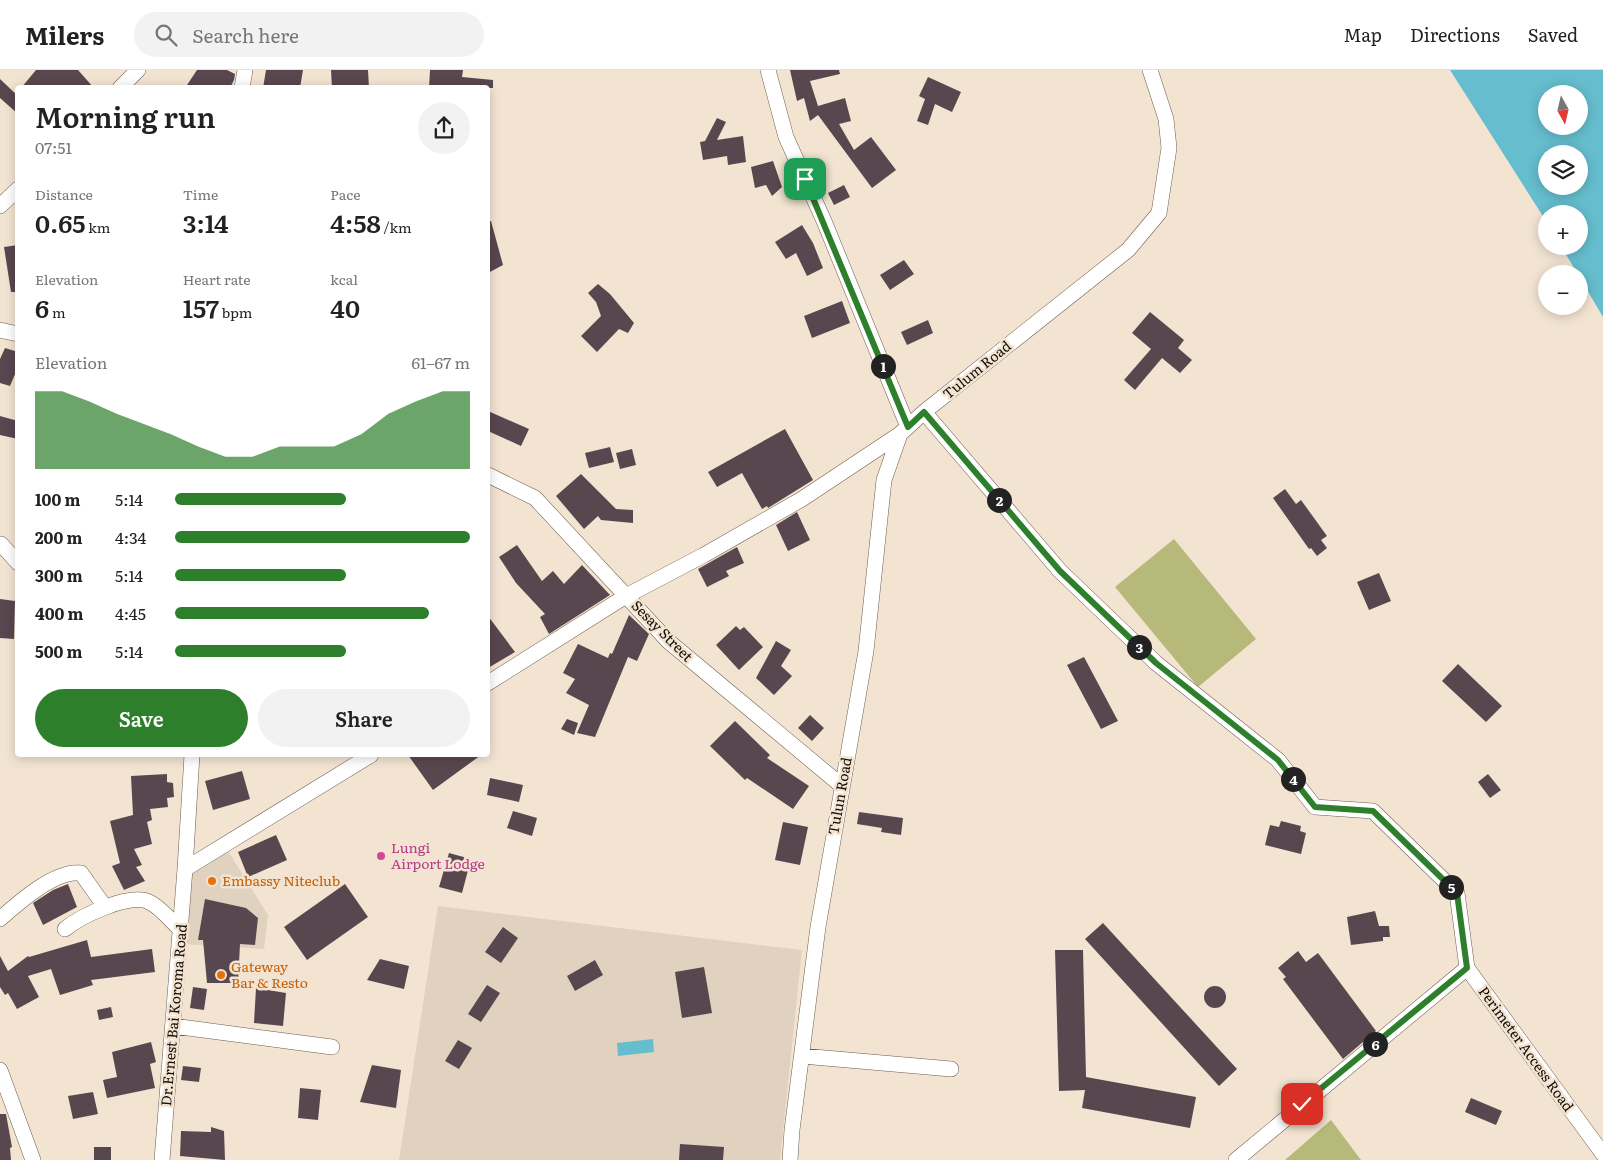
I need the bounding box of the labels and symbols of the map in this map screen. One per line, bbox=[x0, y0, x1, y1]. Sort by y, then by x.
north arrow bbox=[1538, 85, 1588, 135]
pin bbox=[784, 158, 826, 200]
street label: Tulum Road bbox=[938, 335, 1015, 403]
pin: 1 bbox=[870, 354, 896, 378]
pin: 2 bbox=[986, 488, 1012, 512]
street label: Sesay Street bbox=[628, 595, 698, 666]
pin: 3 bbox=[1126, 634, 1152, 660]
street label: Tulun Road bbox=[822, 755, 856, 836]
pin: 4 bbox=[1280, 766, 1306, 792]
place label: Lungi Airport Lodge bbox=[391, 837, 485, 873]
marker: Lungi Airport Lodge bbox=[375, 850, 387, 862]
place label: Embassy Niteclub bbox=[222, 870, 340, 890]
pin: 5 bbox=[1438, 874, 1464, 900]
marker: Embassy Niteclub bbox=[206, 875, 218, 887]
street label: Dr.Ernest Bai Koroma Road bbox=[155, 923, 191, 1107]
place label: Gateway Bar & Resto bbox=[231, 956, 308, 992]
marker: Gateway Bar & Resto bbox=[215, 969, 227, 981]
street label: Perimeter Access Road bbox=[1475, 982, 1579, 1115]
pin: 6 bbox=[1362, 1032, 1388, 1056]
pin bbox=[1281, 1083, 1323, 1125]

